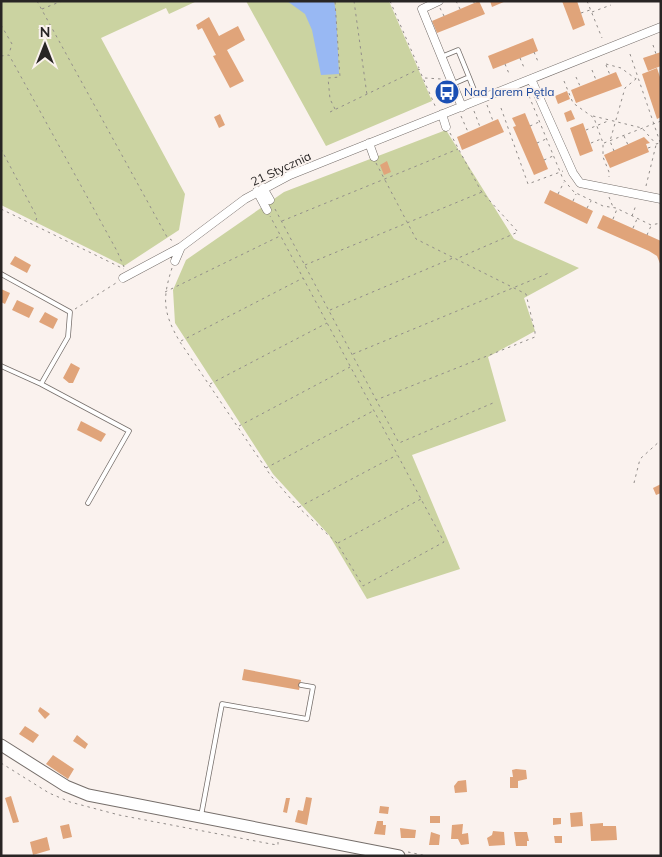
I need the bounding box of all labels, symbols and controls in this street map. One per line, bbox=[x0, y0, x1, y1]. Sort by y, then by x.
north arrow bbox=[20, 20, 70, 70]
text: N bbox=[40, 23, 50, 41]
bus stop icon: Nad Jarem Pętla bbox=[434, 79, 460, 105]
place label: Nad Jarem Pętla bbox=[464, 84, 554, 99]
street label: 21 Stycznia bbox=[248, 148, 313, 189]

